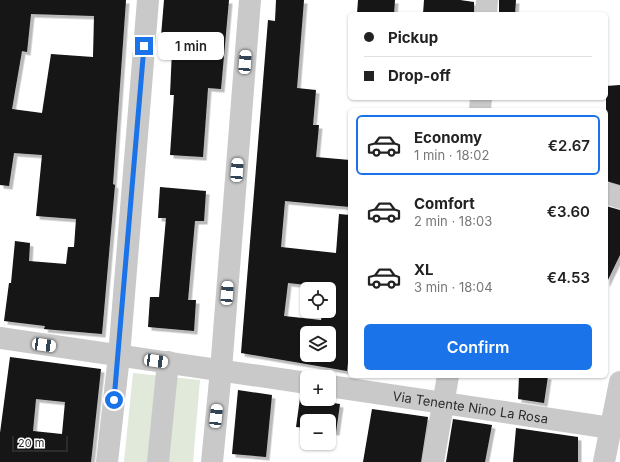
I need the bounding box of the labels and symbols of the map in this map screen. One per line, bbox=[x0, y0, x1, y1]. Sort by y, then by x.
callout: 1 min bbox=[158, 32, 224, 60]
route end bbox=[135, 37, 153, 55]
car bbox=[238, 50, 252, 74]
car bbox=[230, 158, 244, 182]
car bbox=[220, 281, 234, 305]
car bbox=[31, 337, 57, 353]
car bbox=[143, 353, 169, 369]
street label: Via Tenente Nino La Rosa bbox=[392, 388, 549, 427]
route start bbox=[105, 391, 123, 409]
car bbox=[209, 403, 223, 429]
scale bar bbox=[12, 434, 68, 453]

